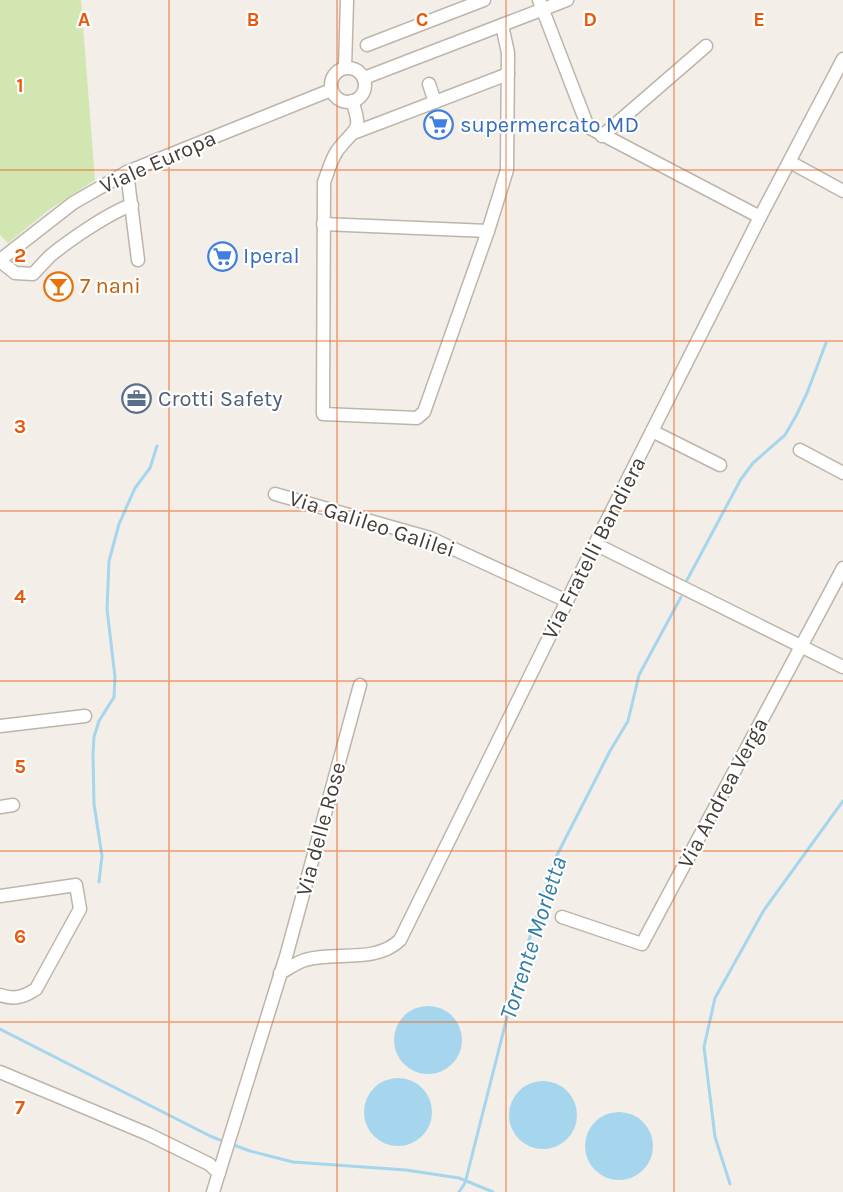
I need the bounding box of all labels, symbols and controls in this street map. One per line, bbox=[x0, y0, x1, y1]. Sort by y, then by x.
text: A bbox=[78, 8, 91, 31]
text: B bbox=[247, 8, 259, 31]
text: C bbox=[416, 8, 428, 31]
text: D bbox=[583, 8, 597, 31]
text: E bbox=[753, 8, 765, 31]
text: 1 bbox=[16, 74, 24, 97]
supermarket icon: supermercato MD bbox=[423, 109, 455, 141]
place label: supermercato MD bbox=[460, 112, 639, 138]
street label: Viale Europa bbox=[96, 125, 220, 199]
supermarket icon: Iperal bbox=[206, 240, 238, 272]
place label: Iperal bbox=[243, 243, 300, 269]
text: 2 bbox=[14, 244, 26, 267]
bar icon: 7 nani bbox=[43, 270, 75, 302]
place label: 7 nani bbox=[80, 273, 141, 299]
office icon: Crotti Safety bbox=[121, 383, 153, 415]
place label: Crotti Safety bbox=[158, 386, 283, 412]
text: 3 bbox=[14, 415, 26, 438]
street label: Via Fratelli Bandiera bbox=[537, 452, 651, 644]
street label: Via Galileo Galilei bbox=[286, 485, 458, 563]
text: 4 bbox=[14, 585, 26, 608]
street label: Via Andrea Verga bbox=[672, 713, 774, 873]
text: 5 bbox=[14, 755, 26, 778]
street label: Via delle Rose bbox=[291, 759, 351, 899]
water label: Torrente Morletta bbox=[493, 853, 573, 1023]
text: 6 bbox=[14, 925, 26, 948]
text: 7 bbox=[15, 1096, 25, 1119]

